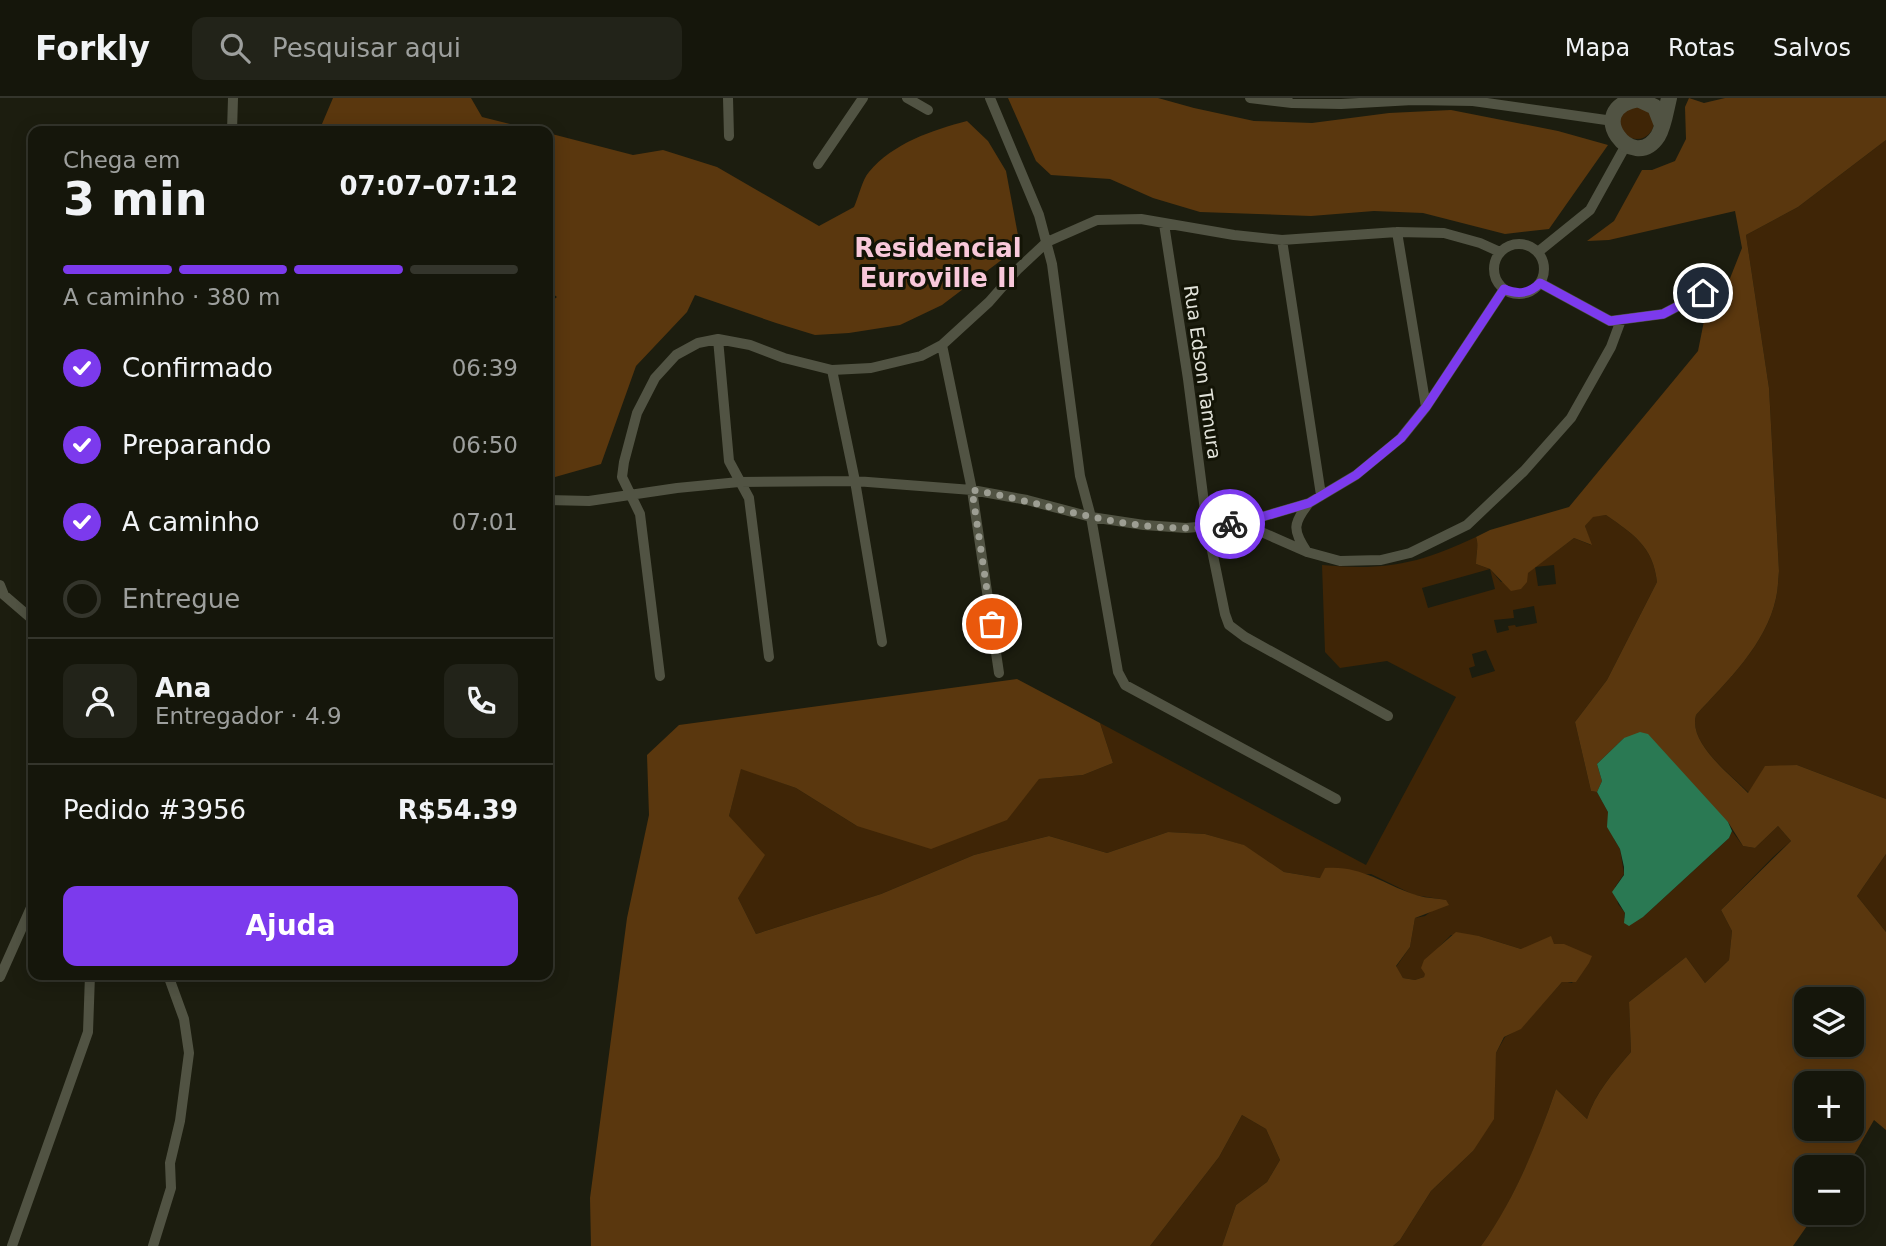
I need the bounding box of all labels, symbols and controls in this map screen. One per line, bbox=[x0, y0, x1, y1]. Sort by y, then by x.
search box bbox=[192, 17, 682, 80]
text: Forkly bbox=[35, 29, 150, 68]
icon: search bbox=[216, 29, 254, 67]
text: Pesquisar aqui bbox=[272, 33, 461, 63]
text: Mapa bbox=[1565, 34, 1630, 62]
text: Rotas bbox=[1668, 34, 1735, 62]
text: Salvos bbox=[1773, 34, 1851, 62]
text: Chega em bbox=[63, 147, 180, 173]
text: 07:07–07:12 bbox=[339, 171, 518, 201]
text: 3 min bbox=[63, 172, 207, 226]
district label: Residencial Euroville II bbox=[854, 233, 1022, 293]
pin bbox=[1673, 263, 1733, 323]
icon: home bbox=[1684, 274, 1722, 312]
street label: Rua Edson Tamura bbox=[1180, 283, 1226, 461]
text: A caminho · 380 m bbox=[63, 284, 280, 310]
icon: check bbox=[63, 349, 101, 387]
text: Confirmado bbox=[122, 353, 273, 383]
text: 06:39 bbox=[452, 355, 518, 381]
icon: check bbox=[63, 426, 101, 464]
text: Preparando bbox=[122, 430, 271, 460]
text: 06:50 bbox=[452, 432, 518, 458]
courier bbox=[1195, 489, 1265, 559]
icon: check bbox=[63, 503, 101, 541]
icon: bike bbox=[1211, 505, 1249, 543]
text: A caminho bbox=[122, 507, 260, 537]
text: 07:01 bbox=[452, 509, 518, 535]
text: Entregue bbox=[122, 584, 240, 614]
pin bbox=[962, 594, 1022, 654]
icon: bag bbox=[973, 605, 1011, 643]
button: person bbox=[63, 664, 137, 738]
button: phone bbox=[444, 664, 518, 738]
text: Ana bbox=[155, 673, 211, 703]
text: Entregador · 4.9 bbox=[155, 703, 342, 729]
text: Pedido #3956 bbox=[63, 795, 246, 825]
text: R$54.39 bbox=[398, 795, 518, 825]
button: Ajuda bbox=[63, 886, 518, 966]
map controls bbox=[1794, 987, 1864, 1225]
button: layers bbox=[1794, 987, 1864, 1057]
button: + bbox=[1794, 1071, 1864, 1141]
button: − bbox=[1794, 1155, 1864, 1225]

